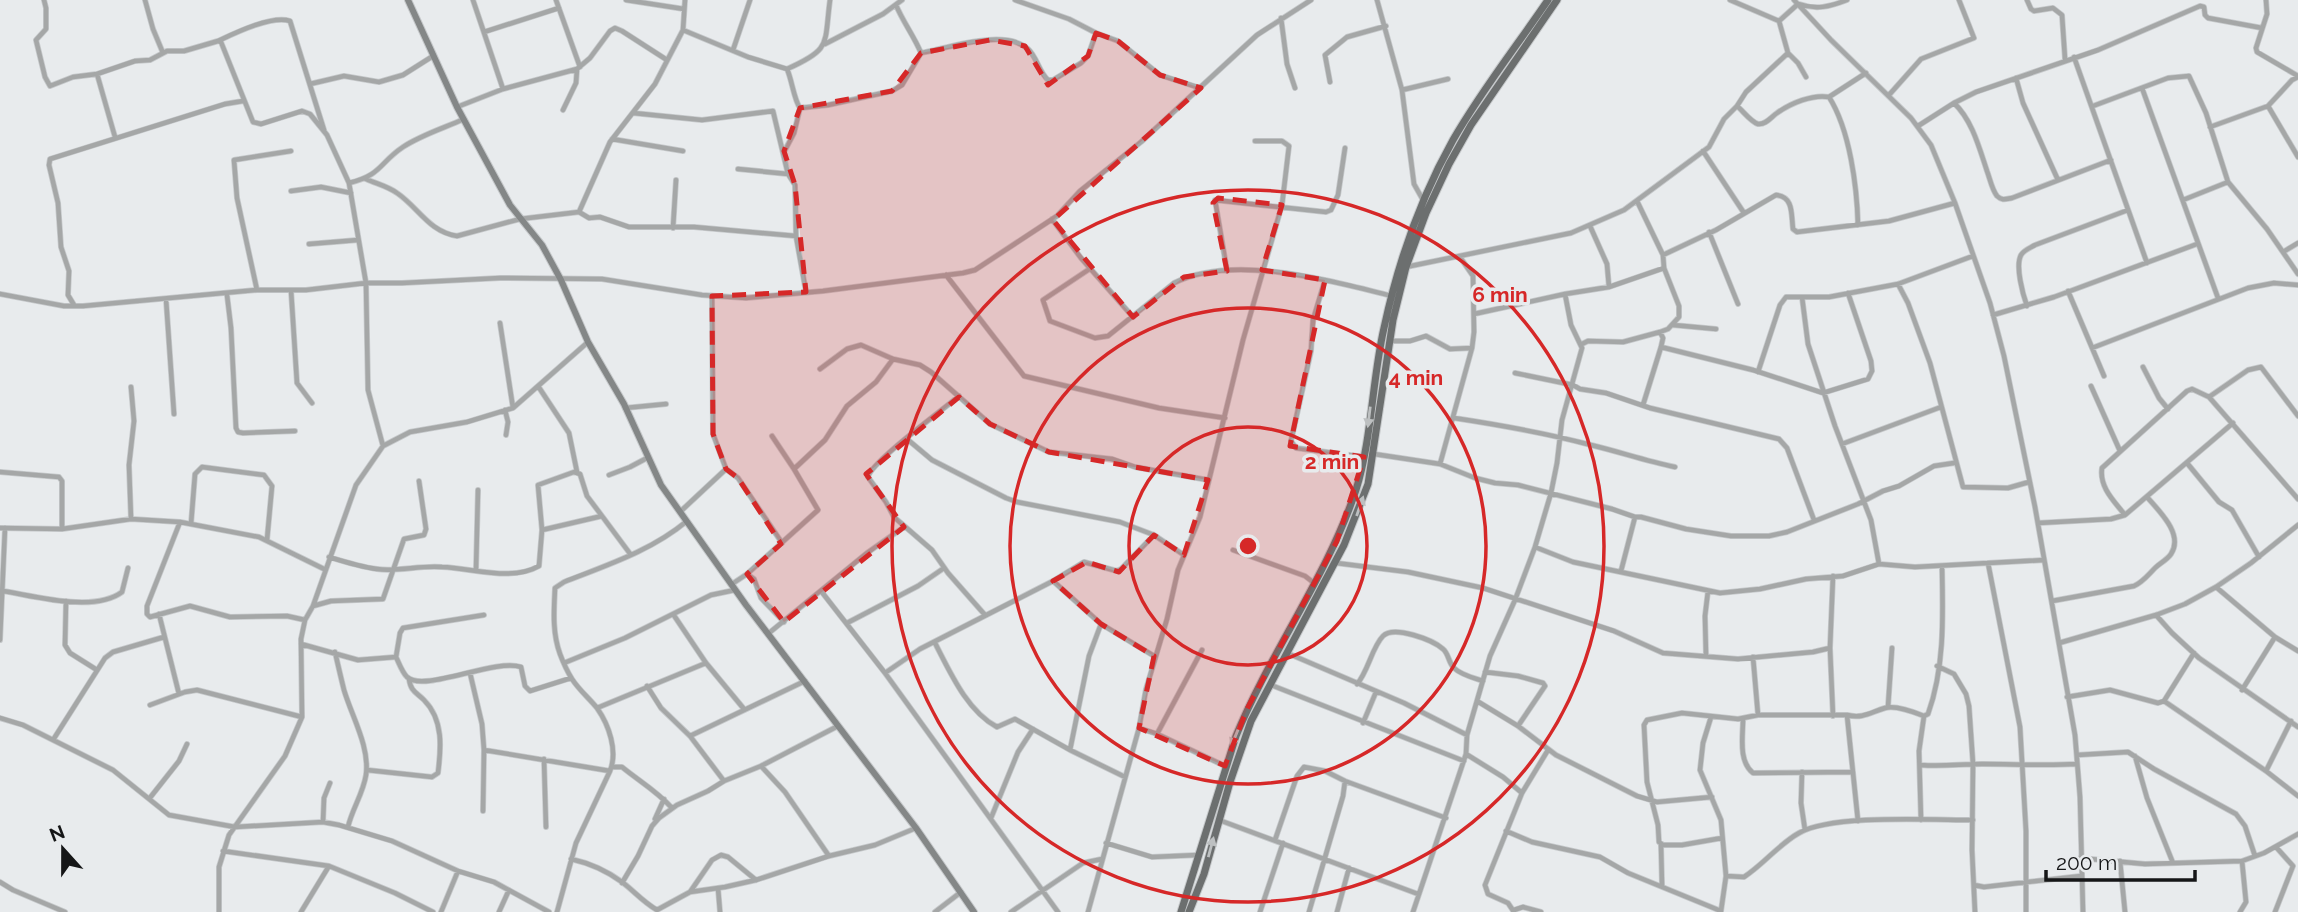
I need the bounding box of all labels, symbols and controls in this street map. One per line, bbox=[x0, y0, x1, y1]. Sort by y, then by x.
text: 6 min bbox=[1472, 282, 1528, 307]
text: 4 min bbox=[1389, 365, 1443, 390]
one-way arrow bbox=[1363, 406, 1374, 428]
text: 2 min bbox=[1305, 449, 1359, 474]
one-way arrow bbox=[1355, 495, 1366, 516]
centre of rings bbox=[1236, 534, 1260, 558]
one-way arrow bbox=[1230, 727, 1241, 748]
north arrow bbox=[28, 814, 98, 884]
text: N bbox=[46, 820, 68, 846]
one-way arrow bbox=[1206, 836, 1217, 858]
scale bar bbox=[2046, 838, 2195, 882]
text: 200 m bbox=[2056, 850, 2117, 875]

